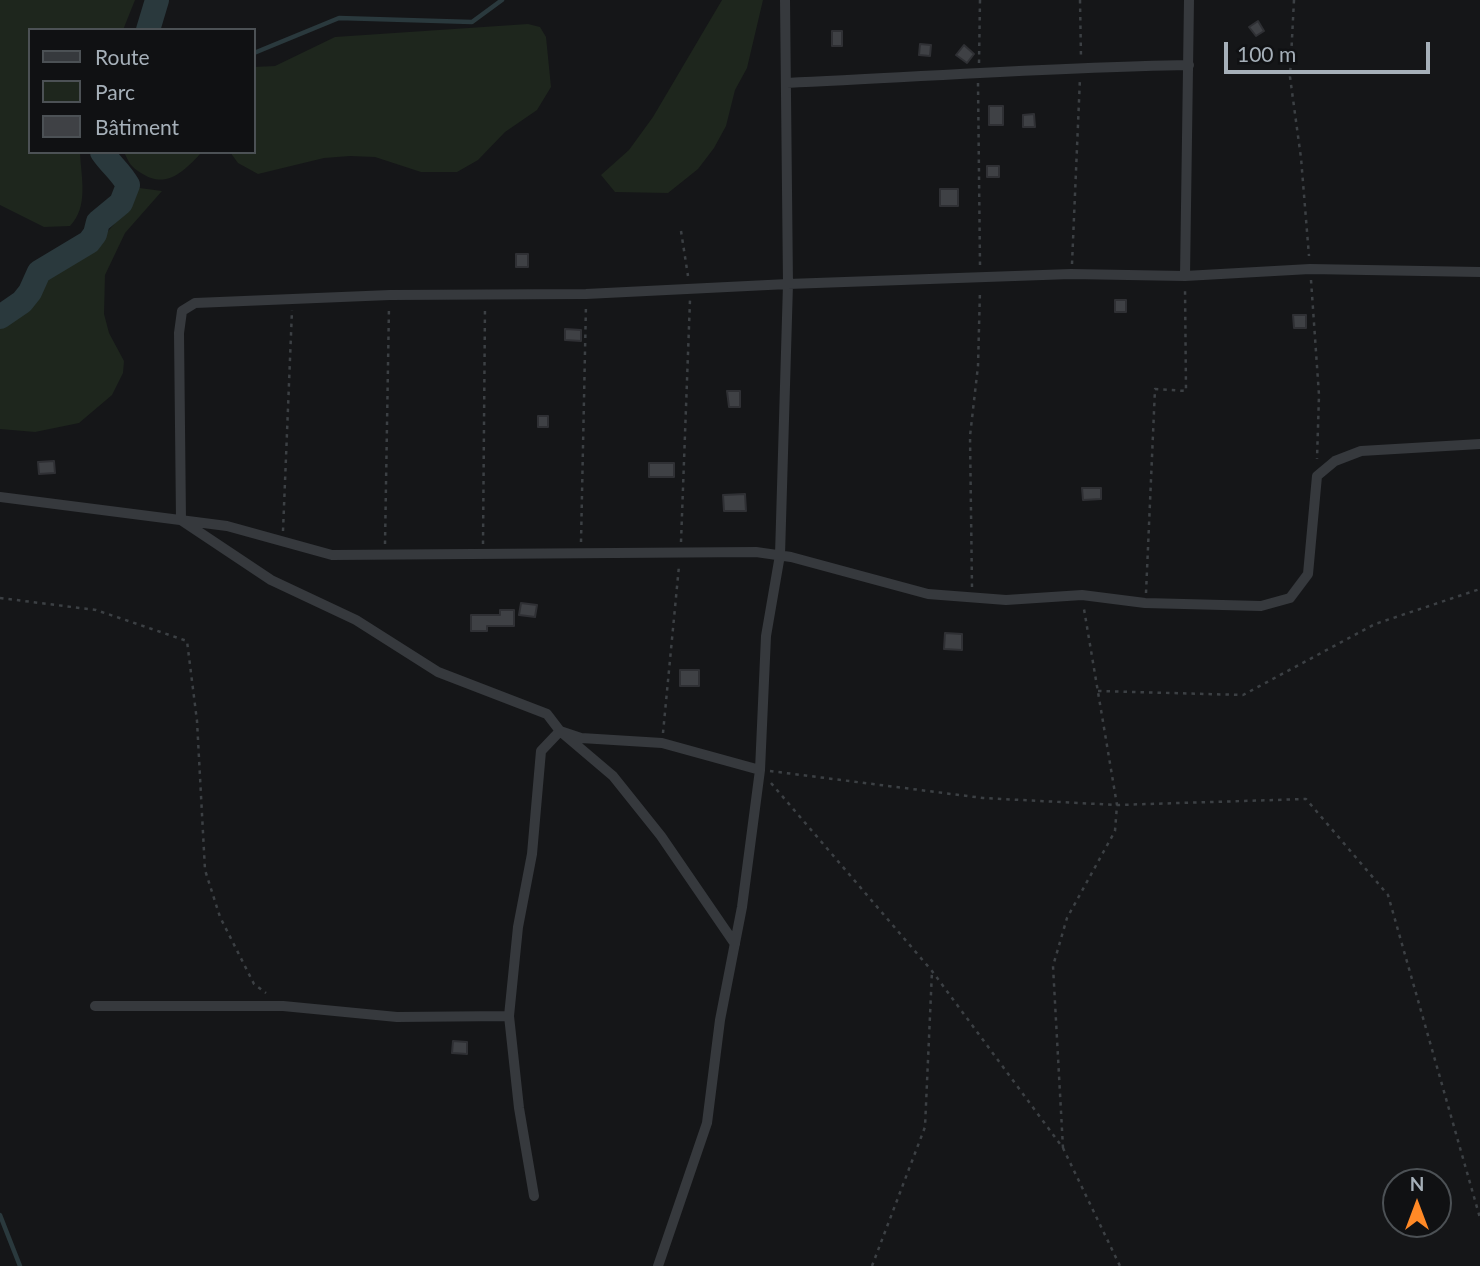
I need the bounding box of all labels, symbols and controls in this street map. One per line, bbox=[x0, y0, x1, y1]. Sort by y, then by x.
legend bbox=[28, 28, 256, 154]
scale bar bbox=[1228, 28, 1434, 72]
text: 100 m bbox=[1237, 41, 1296, 66]
text: Route bbox=[95, 44, 150, 69]
text: Parc bbox=[95, 79, 135, 104]
text: Bâtiment bbox=[95, 114, 179, 139]
north arrow bbox=[1382, 1168, 1452, 1238]
text: N bbox=[1410, 1172, 1424, 1195]

